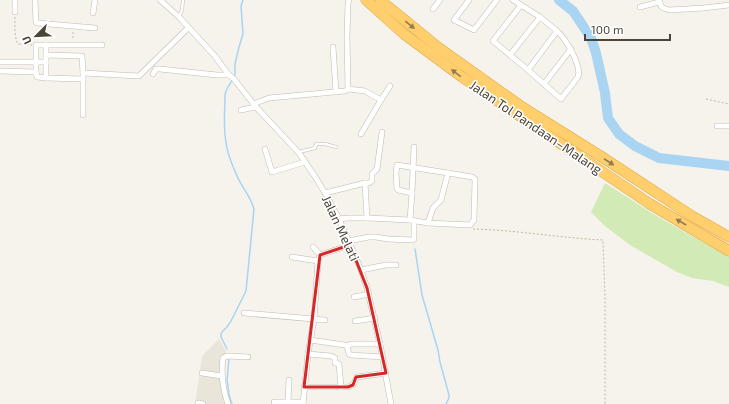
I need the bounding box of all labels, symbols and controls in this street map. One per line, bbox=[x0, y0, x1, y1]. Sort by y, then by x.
north arrow bbox=[16, 16, 56, 56]
scale bar bbox=[585, 16, 670, 42]
one-way arrow bbox=[404, 21, 415, 30]
text: 100 m bbox=[591, 22, 623, 36]
text: U bbox=[19, 34, 34, 46]
one-way arrow bbox=[451, 69, 462, 77]
street label: Jalan Tol Pandaan–Malang bbox=[467, 77, 605, 177]
one-way arrow bbox=[604, 158, 614, 166]
street label: Jalan Melati bbox=[319, 193, 363, 263]
one-way arrow bbox=[675, 219, 687, 226]

